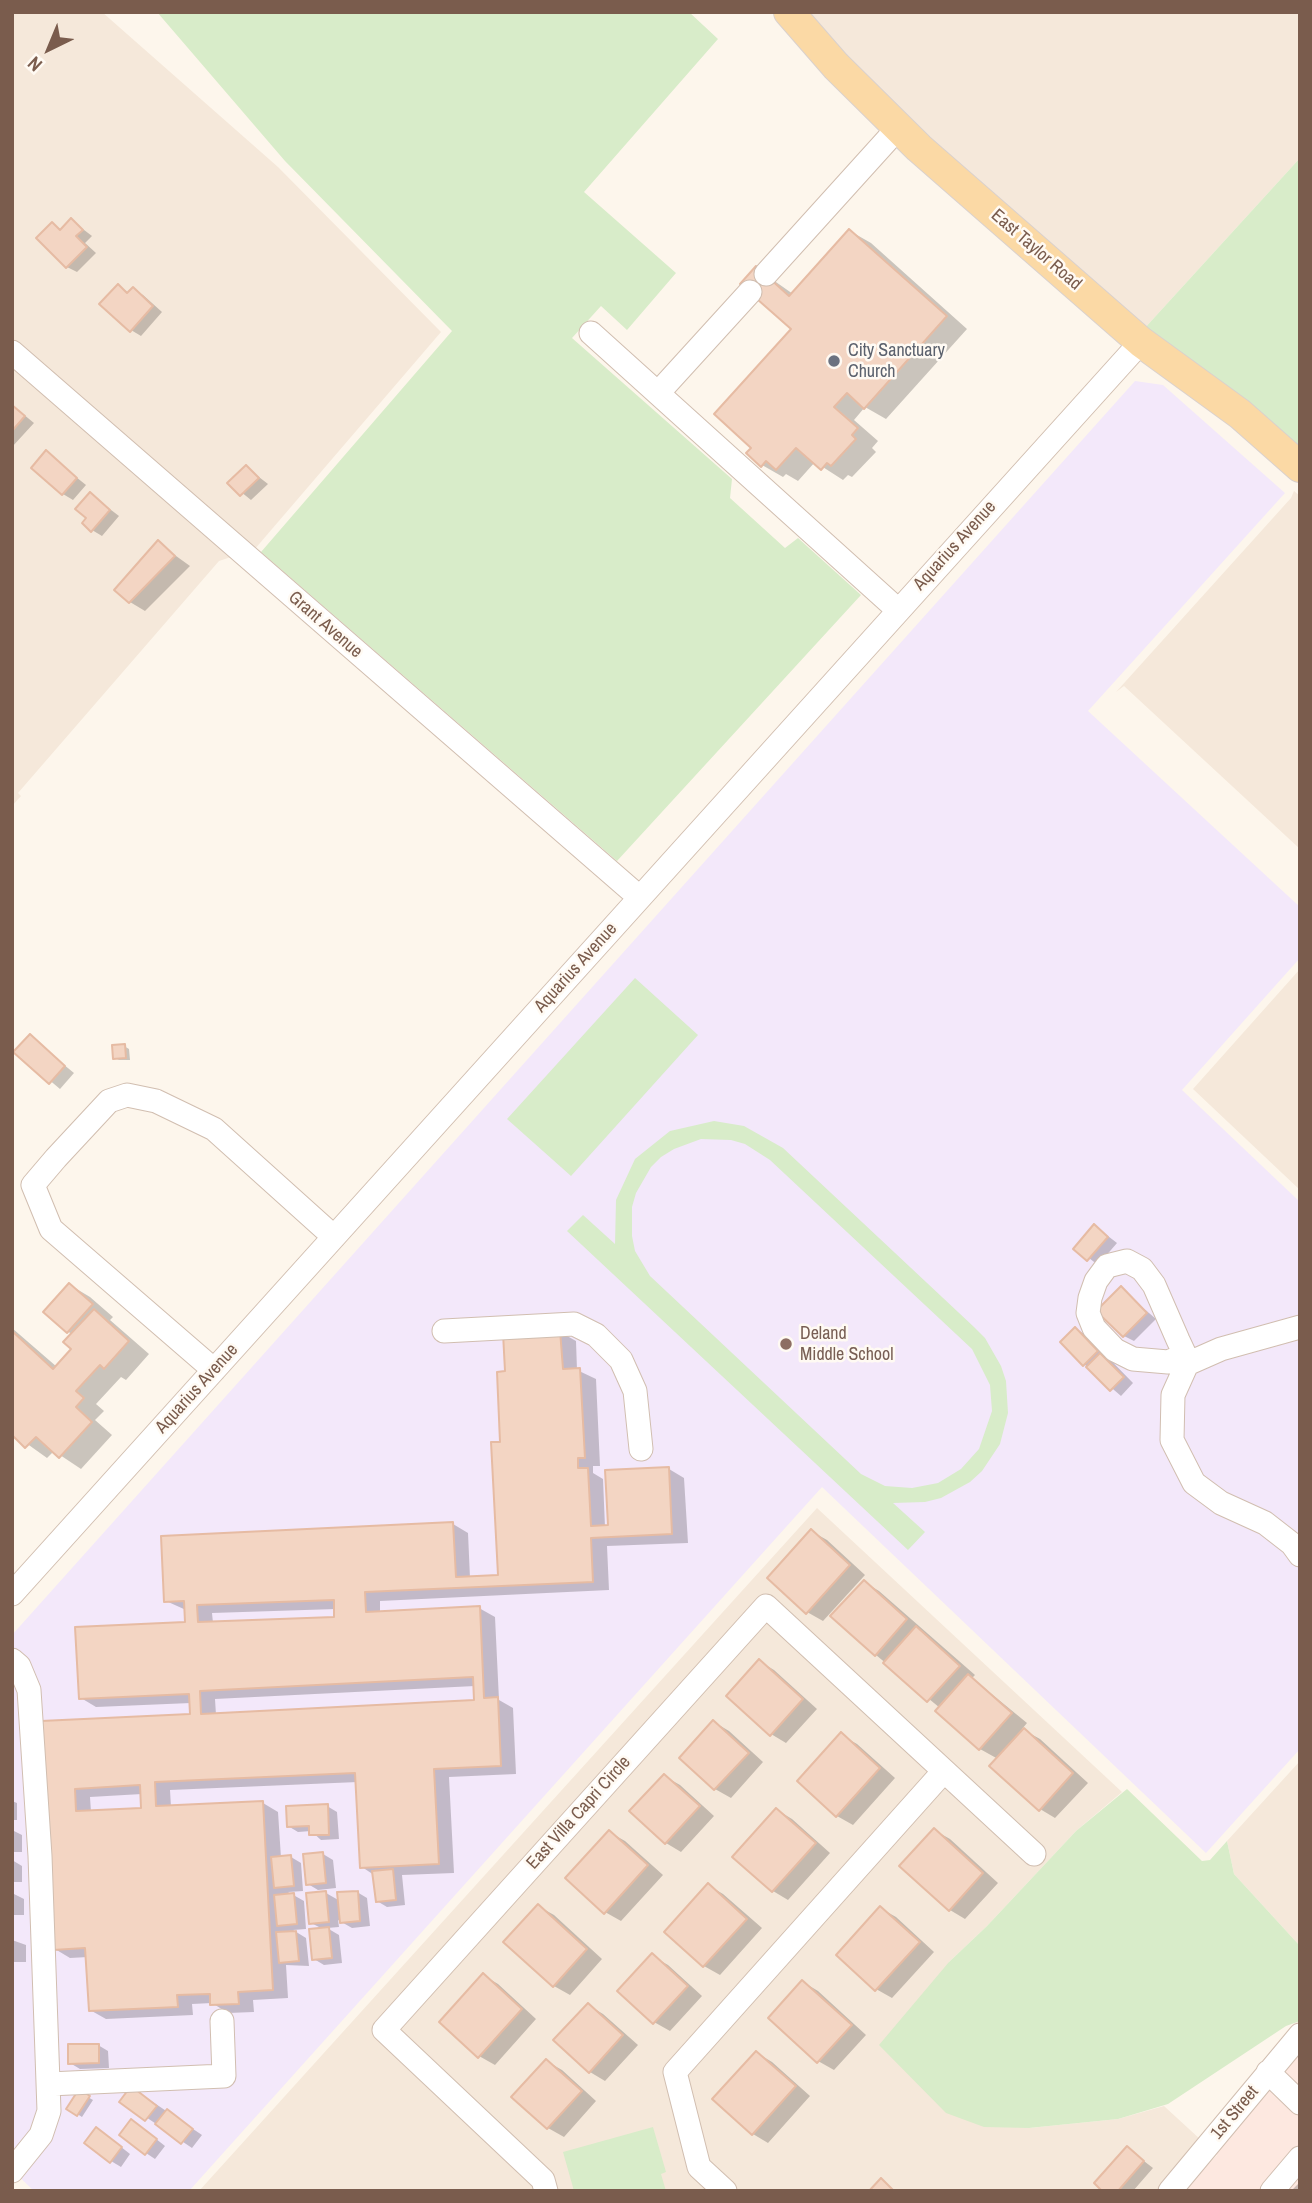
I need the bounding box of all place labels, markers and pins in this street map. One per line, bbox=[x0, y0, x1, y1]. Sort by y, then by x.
place label: City Sanctuary Church bbox=[848, 340, 945, 382]
marker: City Sanctuary Church bbox=[826, 353, 842, 369]
place label: Deland Middle School bbox=[800, 1323, 894, 1366]
marker: Deland Middle School bbox=[778, 1336, 794, 1352]

